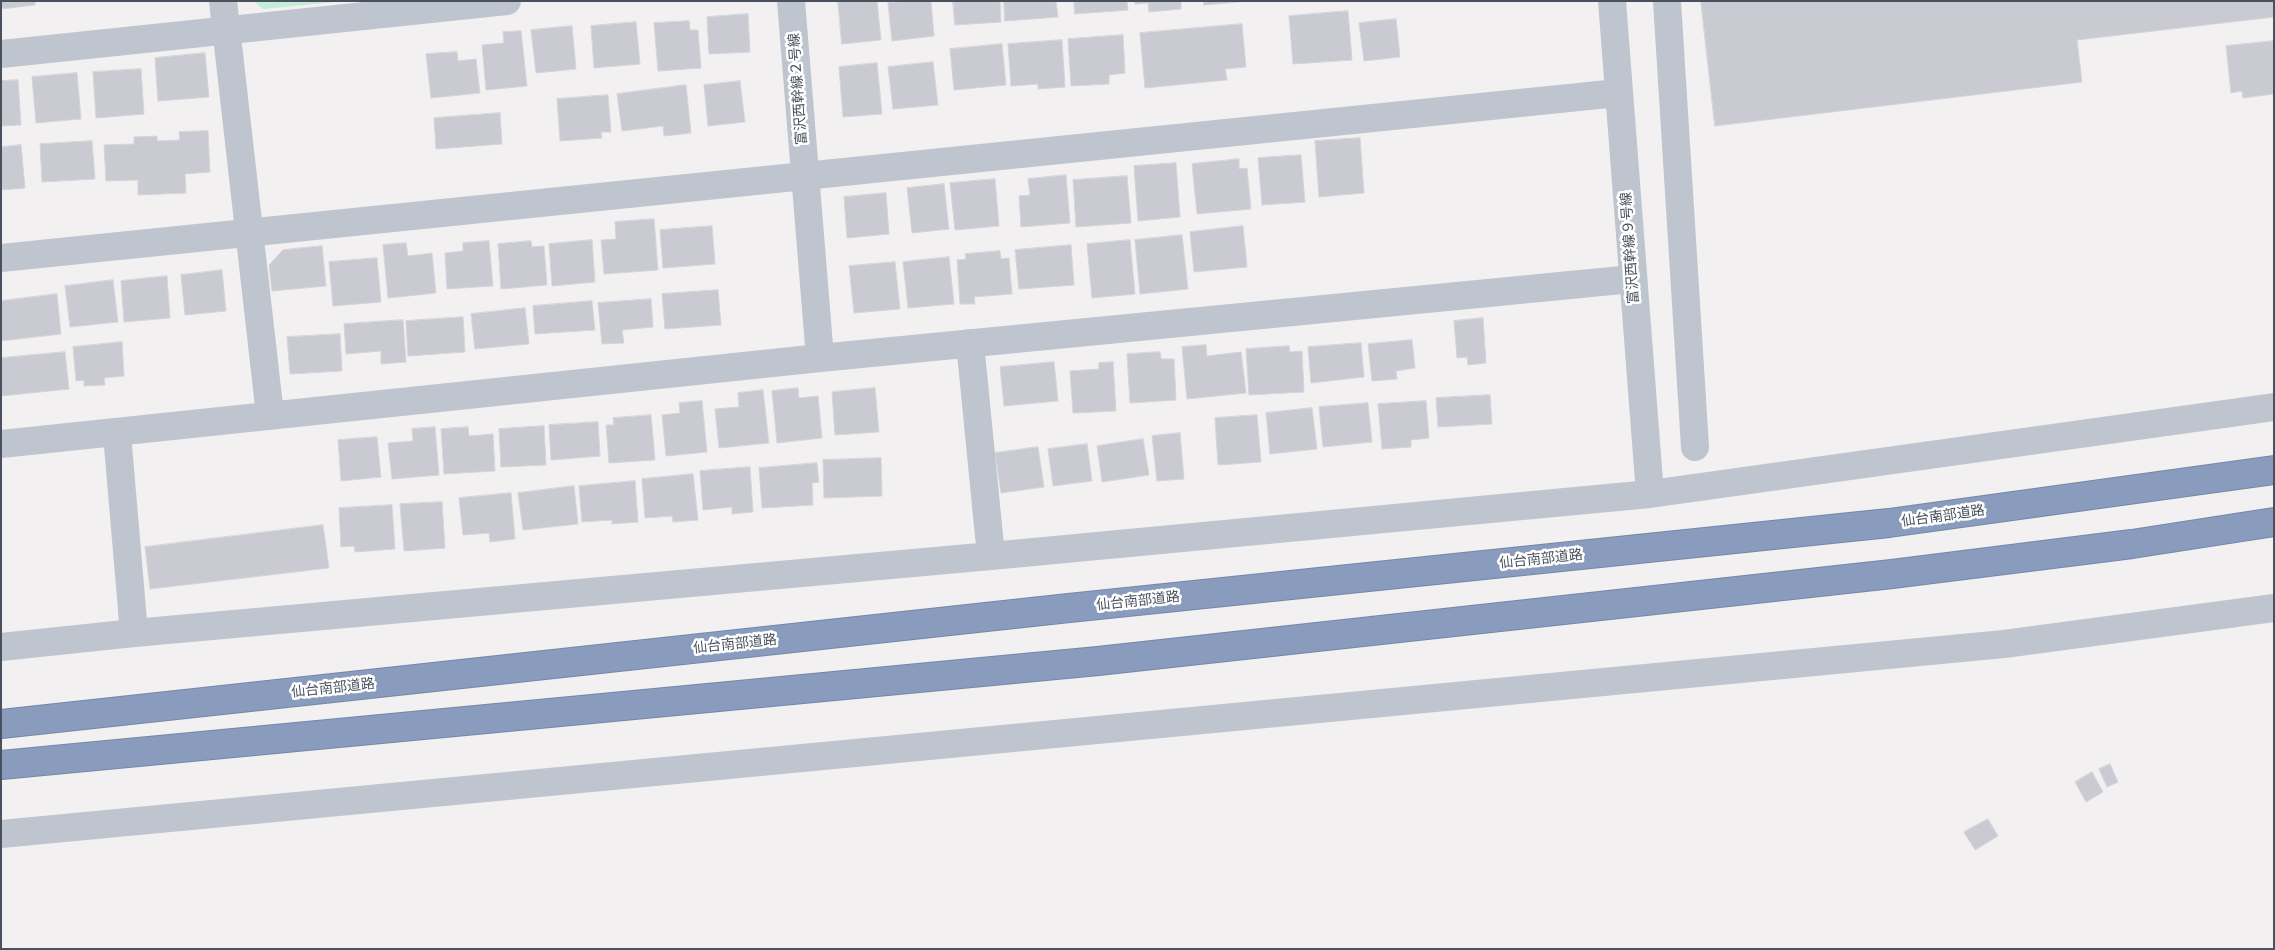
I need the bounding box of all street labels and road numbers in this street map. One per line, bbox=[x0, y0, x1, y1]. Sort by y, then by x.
street label: 富沢西幹線２号線 bbox=[786, 33, 810, 145]
street label: 富沢西幹線９号線 bbox=[1618, 192, 1642, 304]
street label: 仙台南部道路 bbox=[1900, 502, 1986, 530]
street label: 仙台南部道路 bbox=[1498, 546, 1584, 572]
street label: 仙台南部道路 bbox=[1095, 588, 1181, 614]
street label: 仙台南部道路 bbox=[692, 631, 778, 657]
street label: 仙台南部道路 bbox=[290, 675, 376, 701]

